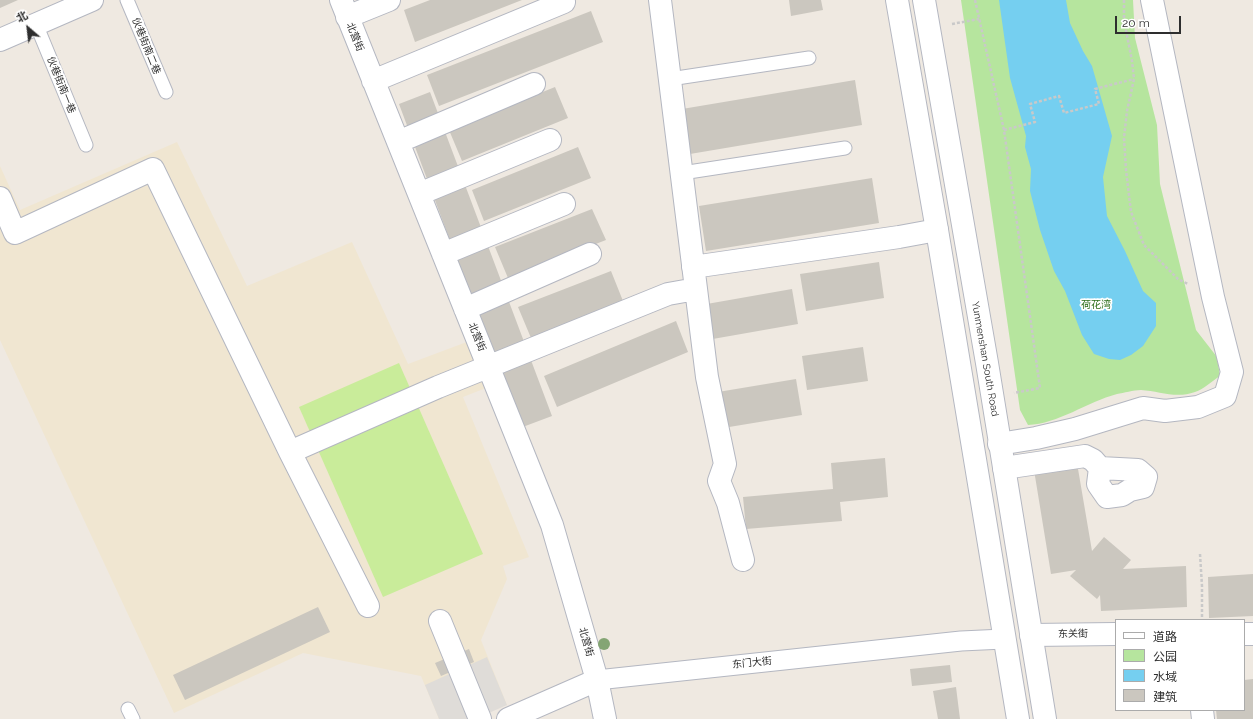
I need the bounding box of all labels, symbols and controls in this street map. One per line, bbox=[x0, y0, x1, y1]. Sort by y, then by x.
north arrow bbox=[8, 8, 48, 48]
scale bar bbox=[1117, 8, 1183, 34]
text: 北 bbox=[14, 9, 30, 25]
street label: 伙巷街南二巷 bbox=[129, 16, 163, 76]
text: 20 m bbox=[1122, 16, 1150, 30]
street label: 北营街 bbox=[344, 21, 366, 53]
street label: 伙巷街南一巷 bbox=[44, 55, 78, 115]
park label: 荷花湾 bbox=[1081, 299, 1111, 311]
street label: Yunmenshan South Road bbox=[969, 300, 1001, 418]
street label: 北营街 bbox=[466, 321, 488, 353]
legend bbox=[1115, 619, 1245, 711]
street label: 北营街 bbox=[576, 626, 596, 658]
street label: 东关街 bbox=[1058, 628, 1088, 640]
text: 道路 bbox=[1153, 630, 1177, 644]
text: 公园 bbox=[1153, 650, 1177, 664]
street label: 东门大街 bbox=[731, 655, 773, 671]
text: 水域 bbox=[1153, 670, 1177, 684]
text: 建筑 bbox=[1153, 690, 1177, 704]

